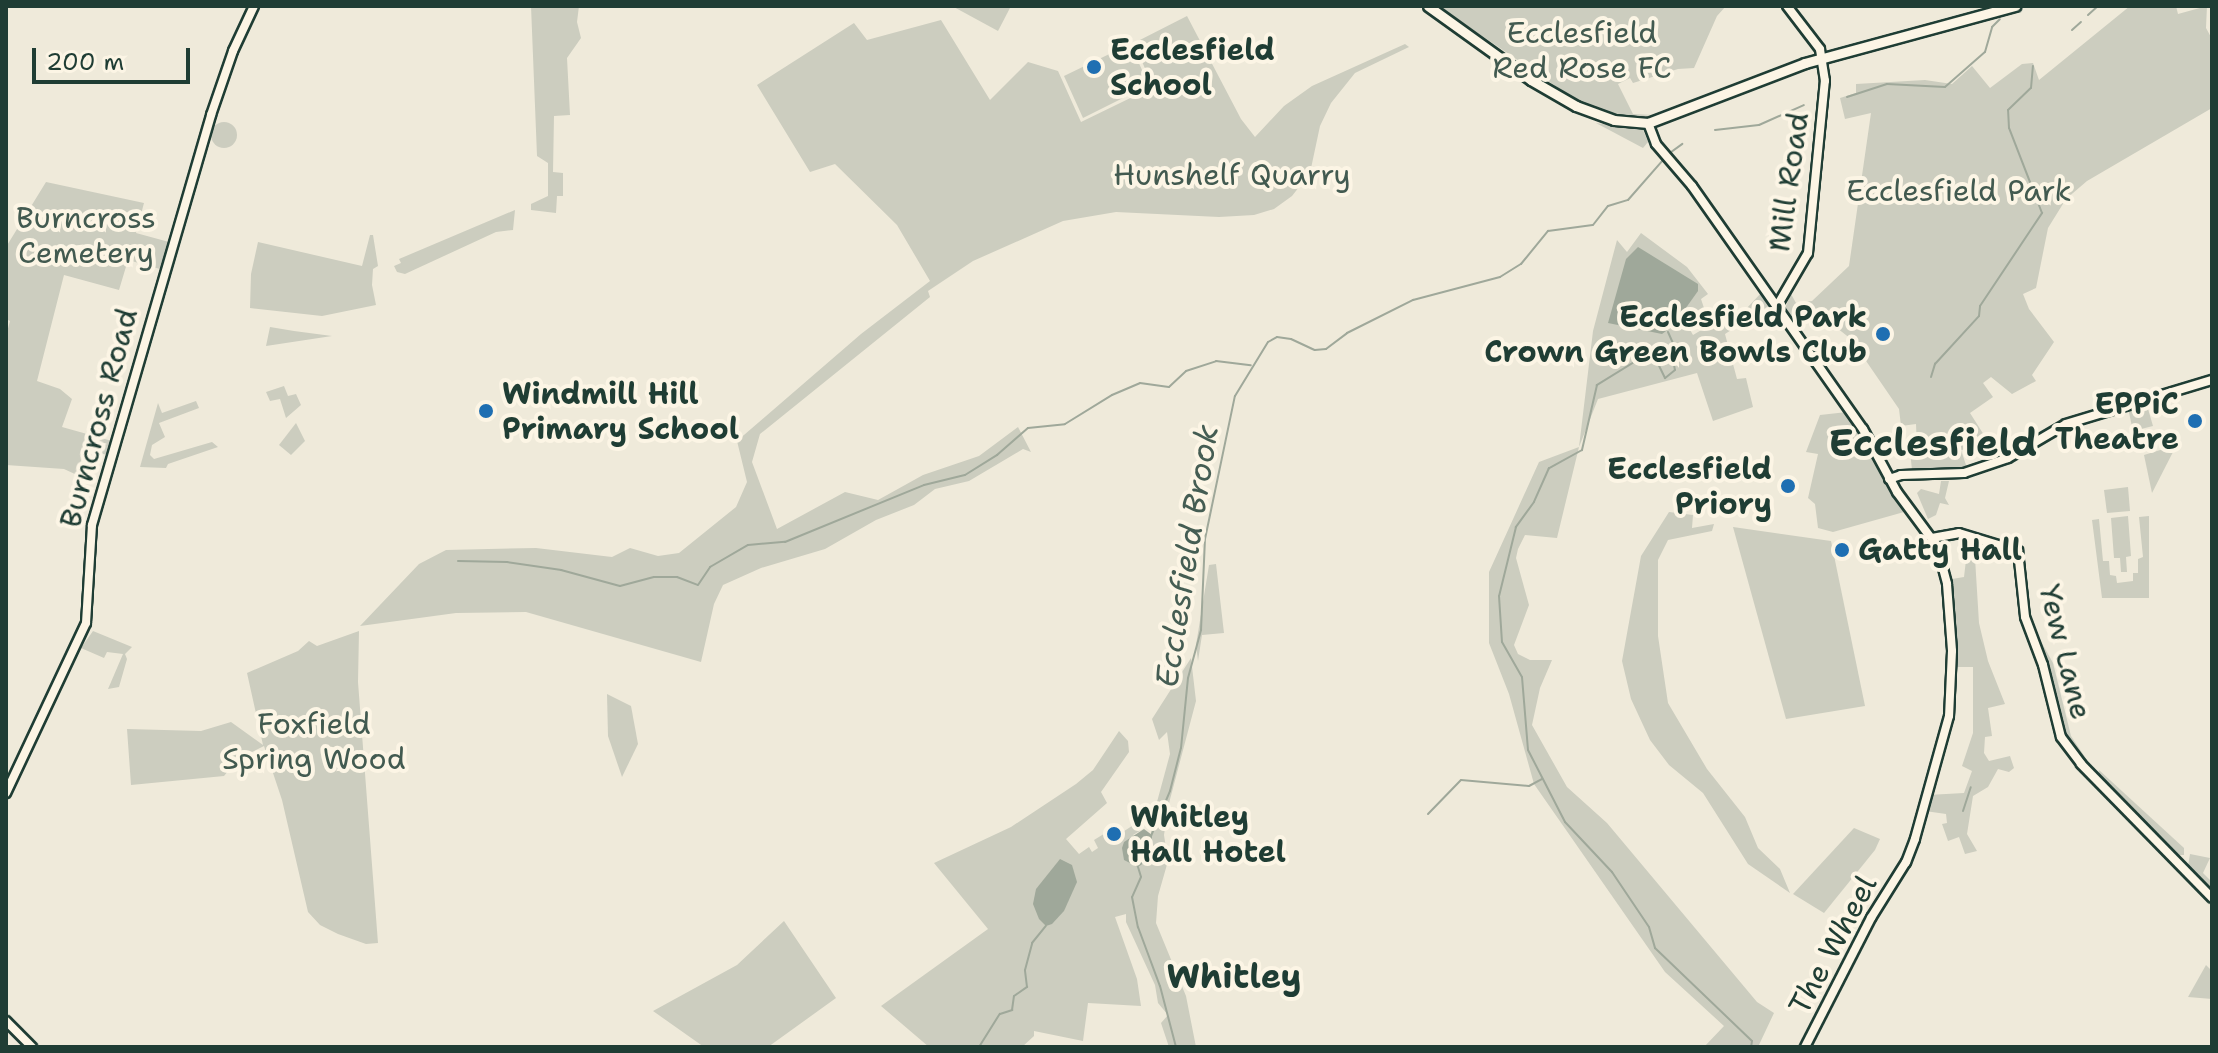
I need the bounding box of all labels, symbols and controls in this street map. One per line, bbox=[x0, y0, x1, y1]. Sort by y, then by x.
park label: Ecclesfield Red Rose FC bbox=[1492, 15, 1672, 86]
scale bar bbox=[36, 32, 194, 82]
place label: Ecclesfield School bbox=[1110, 32, 1275, 102]
text: 200 m bbox=[46, 46, 124, 78]
marker: Ecclesfield School bbox=[1085, 58, 1103, 76]
street label: Mill Road bbox=[1761, 110, 1817, 254]
park label: Hunshelf Quarry bbox=[1113, 157, 1351, 193]
park label: Ecclesfield Park bbox=[1846, 173, 2072, 209]
park label: Burncross Cemetery bbox=[16, 200, 156, 270]
place label: Ecclesfield Park Crown Green Bowls Club bbox=[1484, 299, 1867, 370]
street label: Burncross Road bbox=[52, 304, 146, 532]
marker: Ecclesfield Park Crown Green Bowls Club bbox=[1874, 325, 1892, 343]
place label: Windmill Hill Primary School bbox=[502, 376, 739, 446]
place label: EPPiC Theatre bbox=[2055, 386, 2179, 456]
marker: Windmill Hill Primary School bbox=[477, 402, 495, 420]
marker: EPPiC Theatre bbox=[2186, 412, 2204, 430]
district label: Ecclesfield bbox=[1829, 420, 2037, 466]
water label: Ecclesfield Brook bbox=[1147, 422, 1227, 690]
place label: Ecclesfield Priory bbox=[1607, 451, 1772, 522]
marker: Ecclesfield Priory bbox=[1779, 477, 1797, 495]
place label: Gatty Hall bbox=[1858, 532, 2022, 568]
marker: Gatty Hall bbox=[1833, 541, 1851, 559]
street label: Yew Lane bbox=[2031, 581, 2099, 723]
park label: Foxfield Spring Wood bbox=[222, 706, 406, 776]
place label: Whitley Hall Hotel bbox=[1130, 799, 1286, 870]
marker: Whitley Hall Hotel bbox=[1105, 825, 1123, 843]
street label: The Wheel bbox=[1781, 869, 1885, 1021]
district label: Whitley bbox=[1166, 957, 1302, 997]

